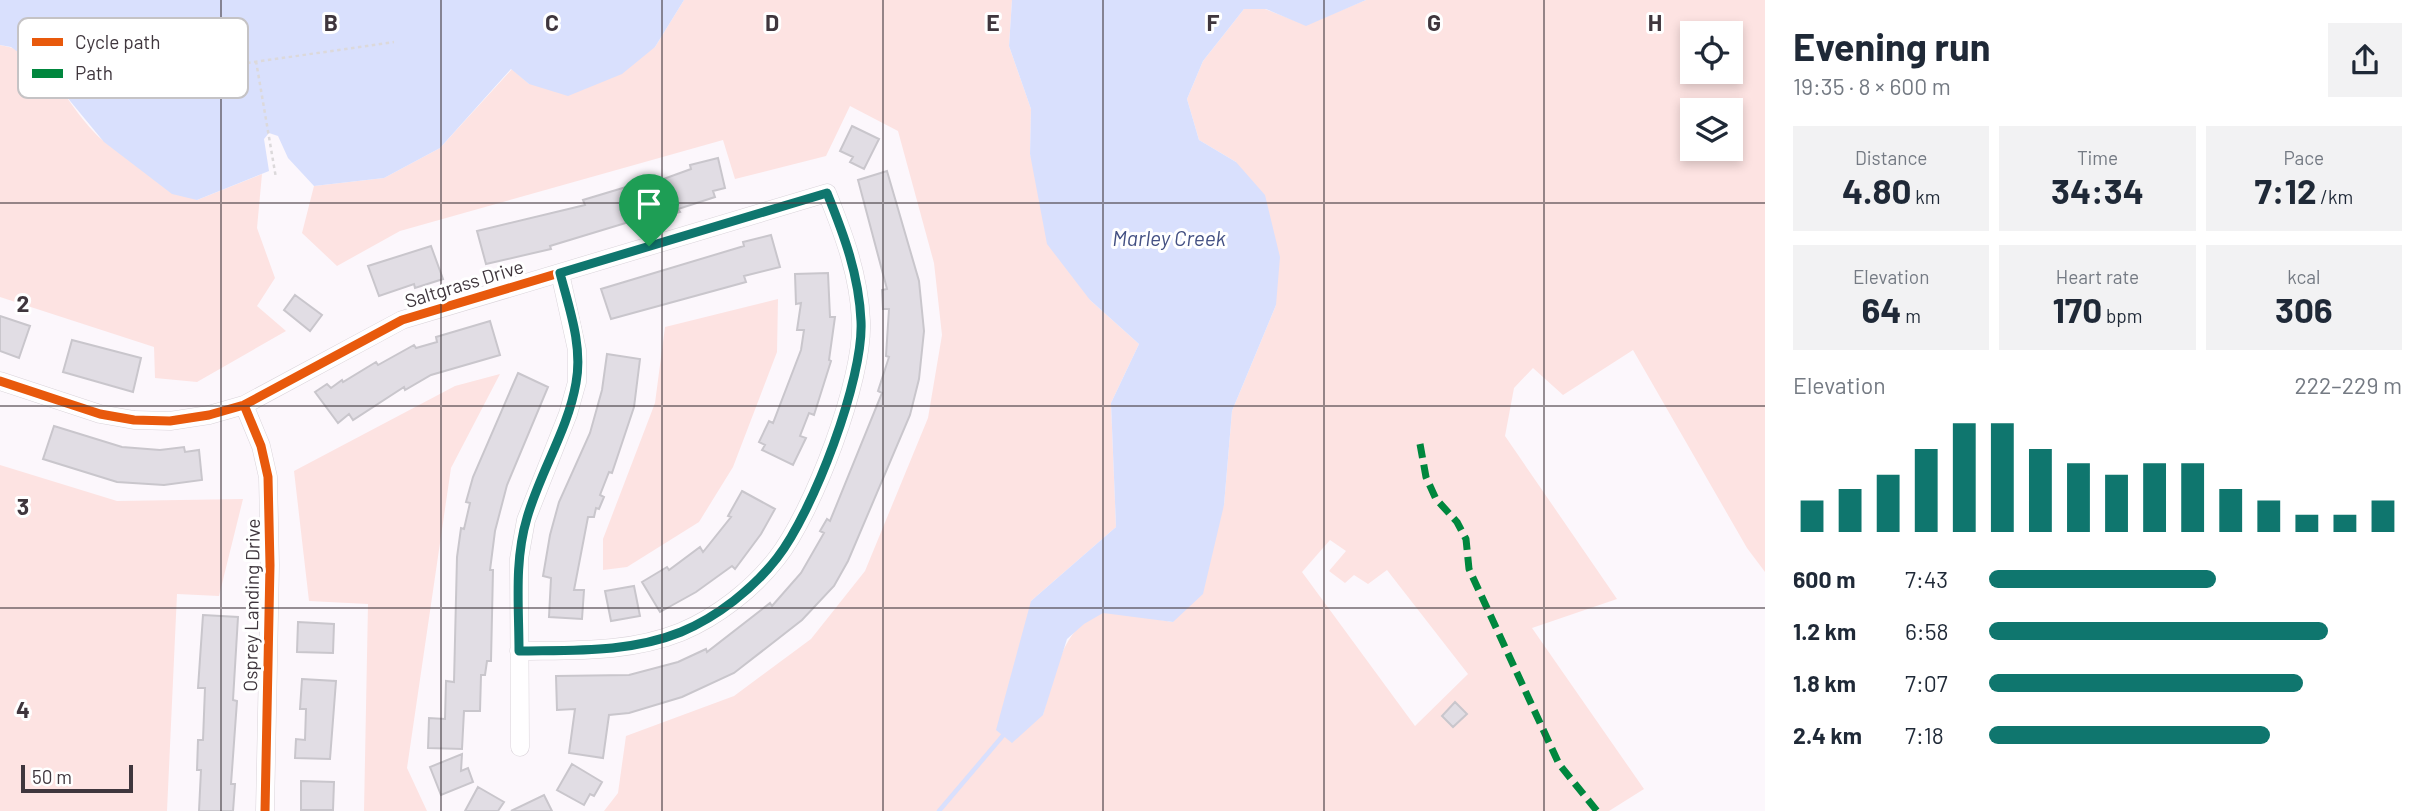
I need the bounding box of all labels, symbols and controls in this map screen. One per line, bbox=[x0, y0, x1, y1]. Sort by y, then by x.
text: B bbox=[324, 8, 338, 36]
text: C bbox=[545, 8, 559, 36]
text: D bbox=[765, 8, 779, 36]
text: E bbox=[986, 8, 1000, 36]
text: F bbox=[1207, 8, 1220, 36]
text: G bbox=[1427, 8, 1441, 36]
text: H bbox=[1648, 8, 1662, 36]
legend bbox=[18, 18, 248, 98]
map controls bbox=[1680, 21, 1743, 161]
button: locate bbox=[1680, 21, 1743, 84]
text: Evening run bbox=[1793, 23, 1991, 69]
button: share bbox=[2328, 23, 2402, 97]
text: Cycle path bbox=[75, 30, 160, 53]
text: Path bbox=[75, 61, 113, 84]
text: 19:35 · 8 × 600 m bbox=[1793, 72, 1951, 100]
button: layers bbox=[1680, 98, 1743, 161]
text: Distance bbox=[1855, 146, 1927, 169]
text: Time bbox=[2077, 146, 2118, 169]
text: Pace bbox=[2283, 146, 2324, 169]
text: 4.80 bbox=[1842, 169, 1911, 211]
text: 34:34 bbox=[2051, 169, 2144, 211]
text: 7:12 bbox=[2254, 169, 2317, 211]
pin bbox=[619, 174, 679, 246]
icon: arrive bbox=[630, 185, 668, 223]
text: km bbox=[1911, 185, 1940, 208]
text: /km bbox=[2317, 185, 2353, 208]
water label: Marley Creek bbox=[1112, 225, 1227, 250]
street label: Saltgrass Drive bbox=[402, 254, 526, 312]
text: Elevation bbox=[1853, 265, 1929, 288]
text: Heart rate bbox=[2056, 265, 2139, 288]
text: kcal bbox=[2287, 265, 2320, 288]
text: 64 bbox=[1861, 288, 1901, 330]
text: 170 bbox=[2052, 288, 2102, 330]
text: 306 bbox=[2275, 288, 2333, 330]
text: 2 bbox=[17, 289, 29, 317]
text: m bbox=[1901, 304, 1921, 327]
text: bpm bbox=[2102, 304, 2143, 327]
text: Elevation bbox=[1793, 371, 1886, 399]
text: 222–229 m bbox=[2294, 371, 2402, 399]
text: 3 bbox=[17, 492, 29, 520]
street label: Osprey Landing Drive bbox=[238, 518, 264, 692]
text: 600 m bbox=[1793, 565, 1855, 593]
text: 7:43 bbox=[1905, 565, 1948, 593]
text: 1.2 km bbox=[1793, 617, 1856, 645]
text: 6:58 bbox=[1905, 617, 1948, 645]
text: 1.8 km bbox=[1793, 669, 1856, 697]
text: 7:07 bbox=[1905, 669, 1948, 697]
text: 4 bbox=[16, 695, 30, 723]
text: 2.4 km bbox=[1793, 721, 1862, 749]
text: 7:18 bbox=[1905, 721, 1944, 749]
scale bar bbox=[21, 762, 133, 794]
text: 50 m bbox=[32, 765, 72, 788]

